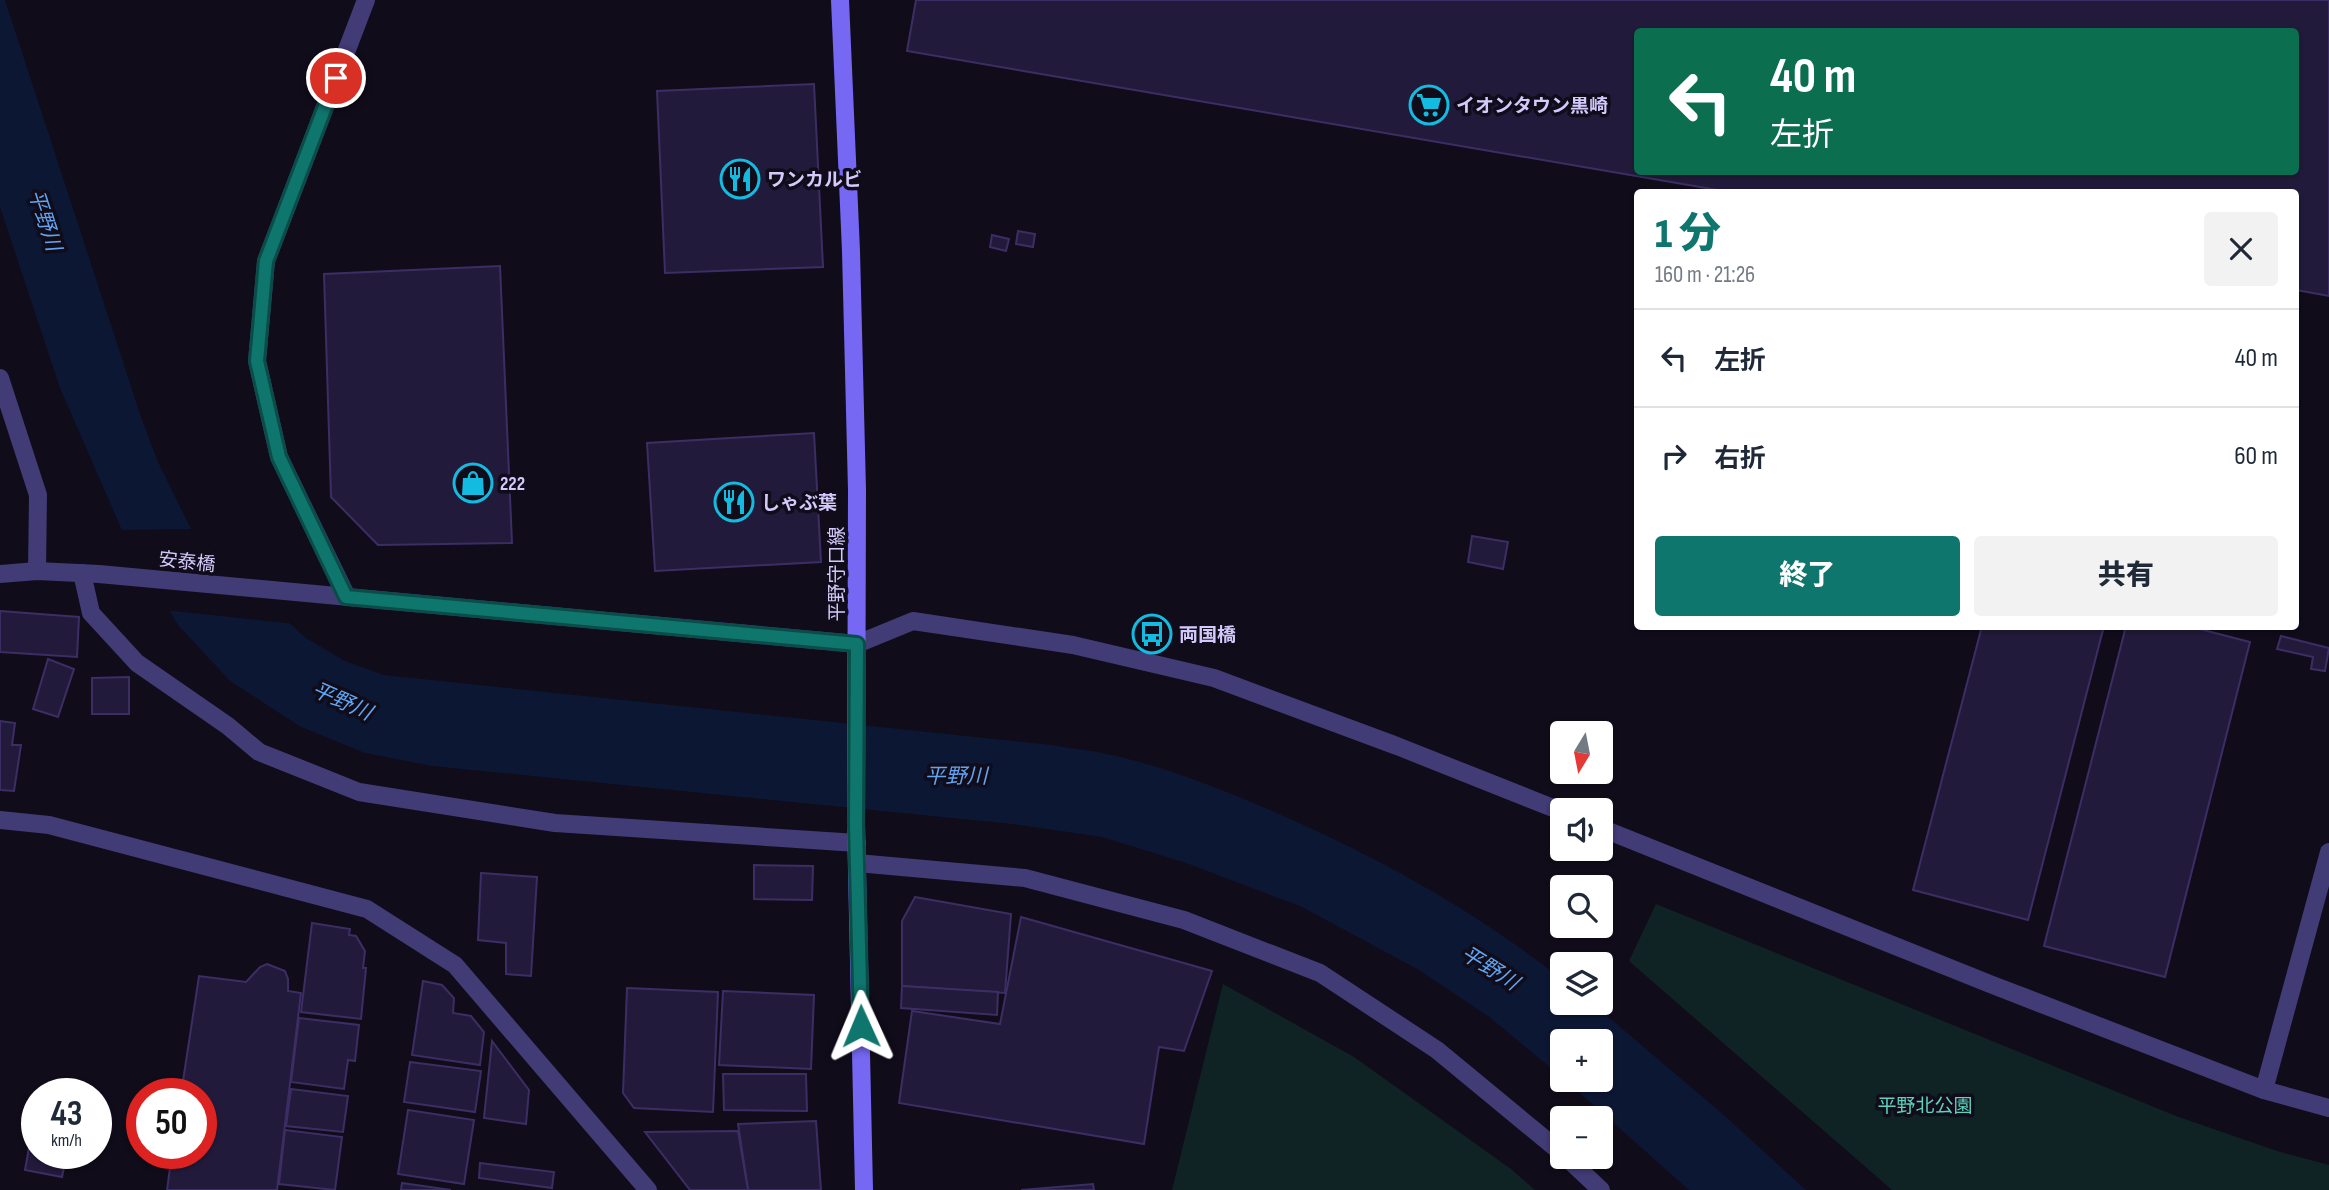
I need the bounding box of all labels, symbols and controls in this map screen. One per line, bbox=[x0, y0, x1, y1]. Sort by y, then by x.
pin bbox=[306, 48, 366, 108]
text: 40 m bbox=[1770, 48, 1856, 107]
icon: left bbox=[1655, 56, 1746, 147]
icon: arrive bbox=[317, 59, 355, 97]
supermarket icon: イオンタウン黒崎 bbox=[1408, 84, 1450, 126]
place label: イオンタウン黒崎 bbox=[1456, 95, 1608, 118]
text: 左折 bbox=[1770, 116, 1834, 155]
restaurant icon: ワンカルビ bbox=[719, 158, 761, 200]
place label: ワンカルビ bbox=[767, 169, 862, 192]
water label: 平野川 bbox=[23, 186, 67, 256]
text: 1 分 bbox=[1655, 209, 1721, 260]
button: close bbox=[2204, 212, 2278, 286]
text: 160 m · 21:26 bbox=[1655, 261, 1755, 289]
icon: left bbox=[1655, 339, 1693, 377]
text: 40 m bbox=[2235, 343, 2278, 374]
text: 左折 bbox=[1714, 346, 1766, 377]
icon: right bbox=[1655, 437, 1693, 475]
text: 60 m bbox=[2234, 441, 2278, 472]
text: 右折 bbox=[1714, 444, 1766, 475]
shop icon: 222 bbox=[452, 462, 494, 504]
place label: 222 bbox=[500, 473, 525, 496]
restaurant icon: しゃぶ葉 bbox=[713, 481, 755, 523]
place label: しゃぶ葉 bbox=[761, 492, 837, 515]
street label: 平野守口線 bbox=[826, 526, 849, 622]
button: 終了 bbox=[1655, 536, 1960, 616]
button: 共有 bbox=[1974, 536, 2278, 616]
street label: 安泰橋 bbox=[157, 548, 216, 577]
bus stop icon: 両国橋 bbox=[1131, 613, 1173, 655]
place label: 両国橋 bbox=[1179, 624, 1236, 647]
water label: 平野川 bbox=[308, 677, 377, 727]
north arrow bbox=[1550, 721, 1614, 784]
map controls bbox=[1550, 721, 1613, 1169]
water label: 平野川 bbox=[925, 764, 989, 789]
button: sound bbox=[1550, 798, 1613, 861]
button: search bbox=[1550, 875, 1613, 938]
water label: 平野川 bbox=[1456, 941, 1525, 997]
button: layers bbox=[1550, 952, 1613, 1015]
position arrow bbox=[824, 989, 898, 1063]
button: + bbox=[1550, 1029, 1613, 1092]
speed limit sign: 50 bbox=[126, 1078, 217, 1169]
text: 43 bbox=[50, 1093, 83, 1136]
park label: 平野北公園 bbox=[1877, 1095, 1973, 1118]
button: − bbox=[1550, 1106, 1613, 1169]
text: km/h bbox=[51, 1130, 82, 1151]

